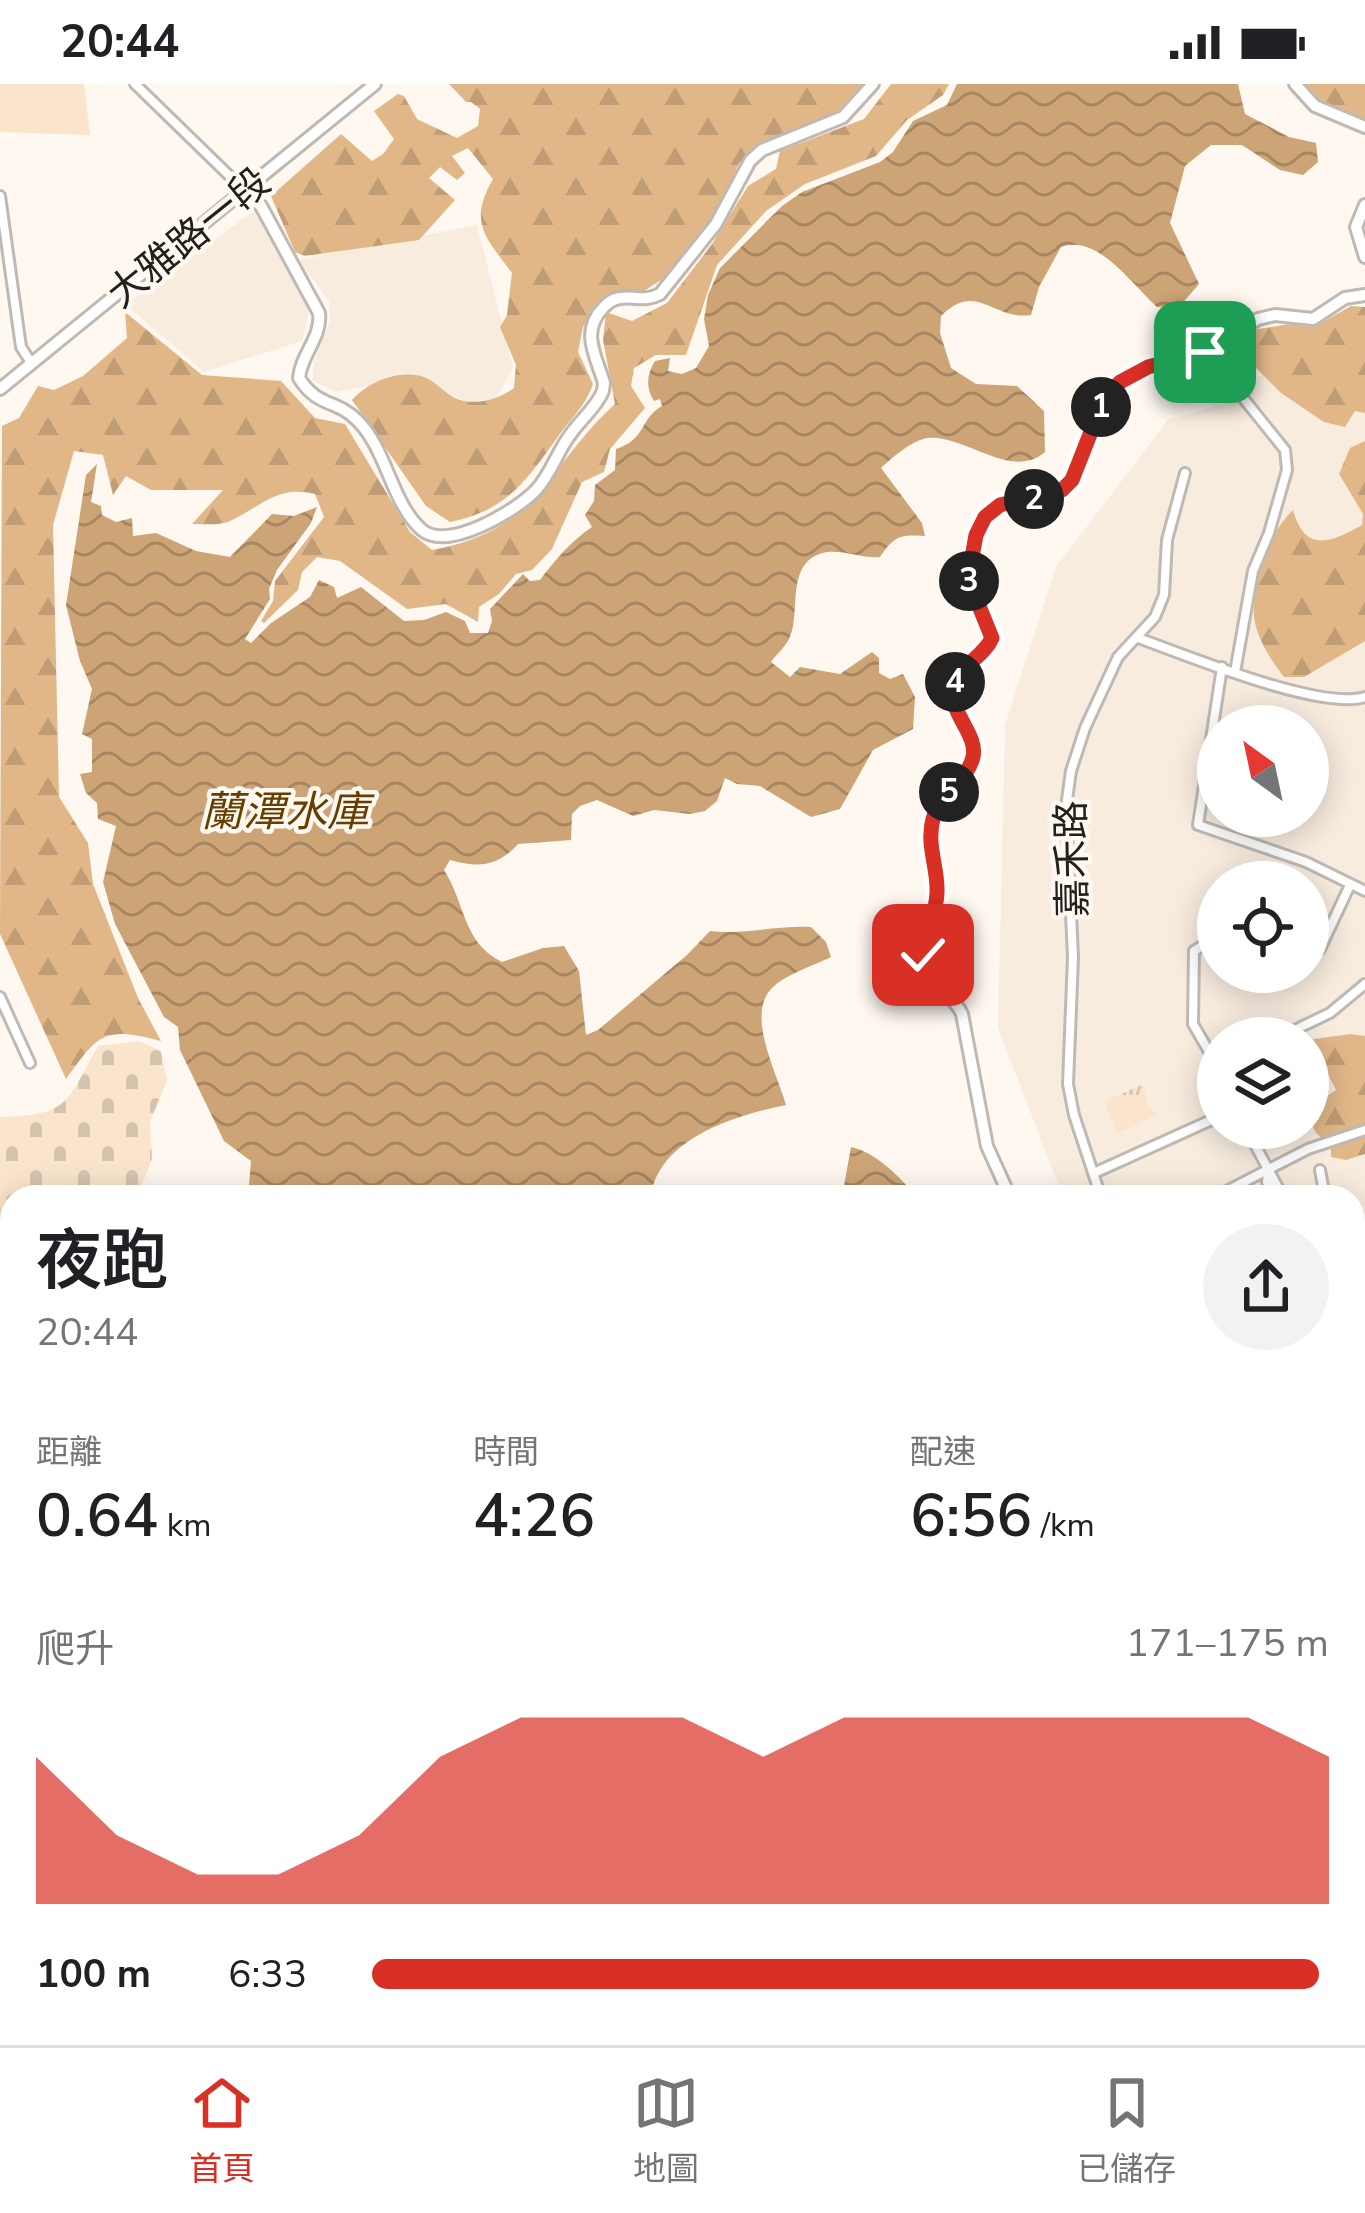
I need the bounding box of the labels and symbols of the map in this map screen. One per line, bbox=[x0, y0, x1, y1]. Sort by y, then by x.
street label: 大雅路一段 bbox=[96, 156, 281, 320]
pin bbox=[1154, 301, 1256, 403]
pin: 1 bbox=[1071, 377, 1131, 437]
pin: 2 bbox=[1004, 469, 1064, 529]
pin: 3 bbox=[939, 551, 999, 611]
pin: 4 bbox=[925, 652, 985, 712]
north arrow bbox=[1197, 705, 1329, 837]
pin: 5 bbox=[919, 762, 979, 822]
water label: 蘭潭水庫 bbox=[201, 784, 375, 841]
street label: 嘉禾路 bbox=[1045, 800, 1100, 918]
pin bbox=[872, 904, 974, 1006]

